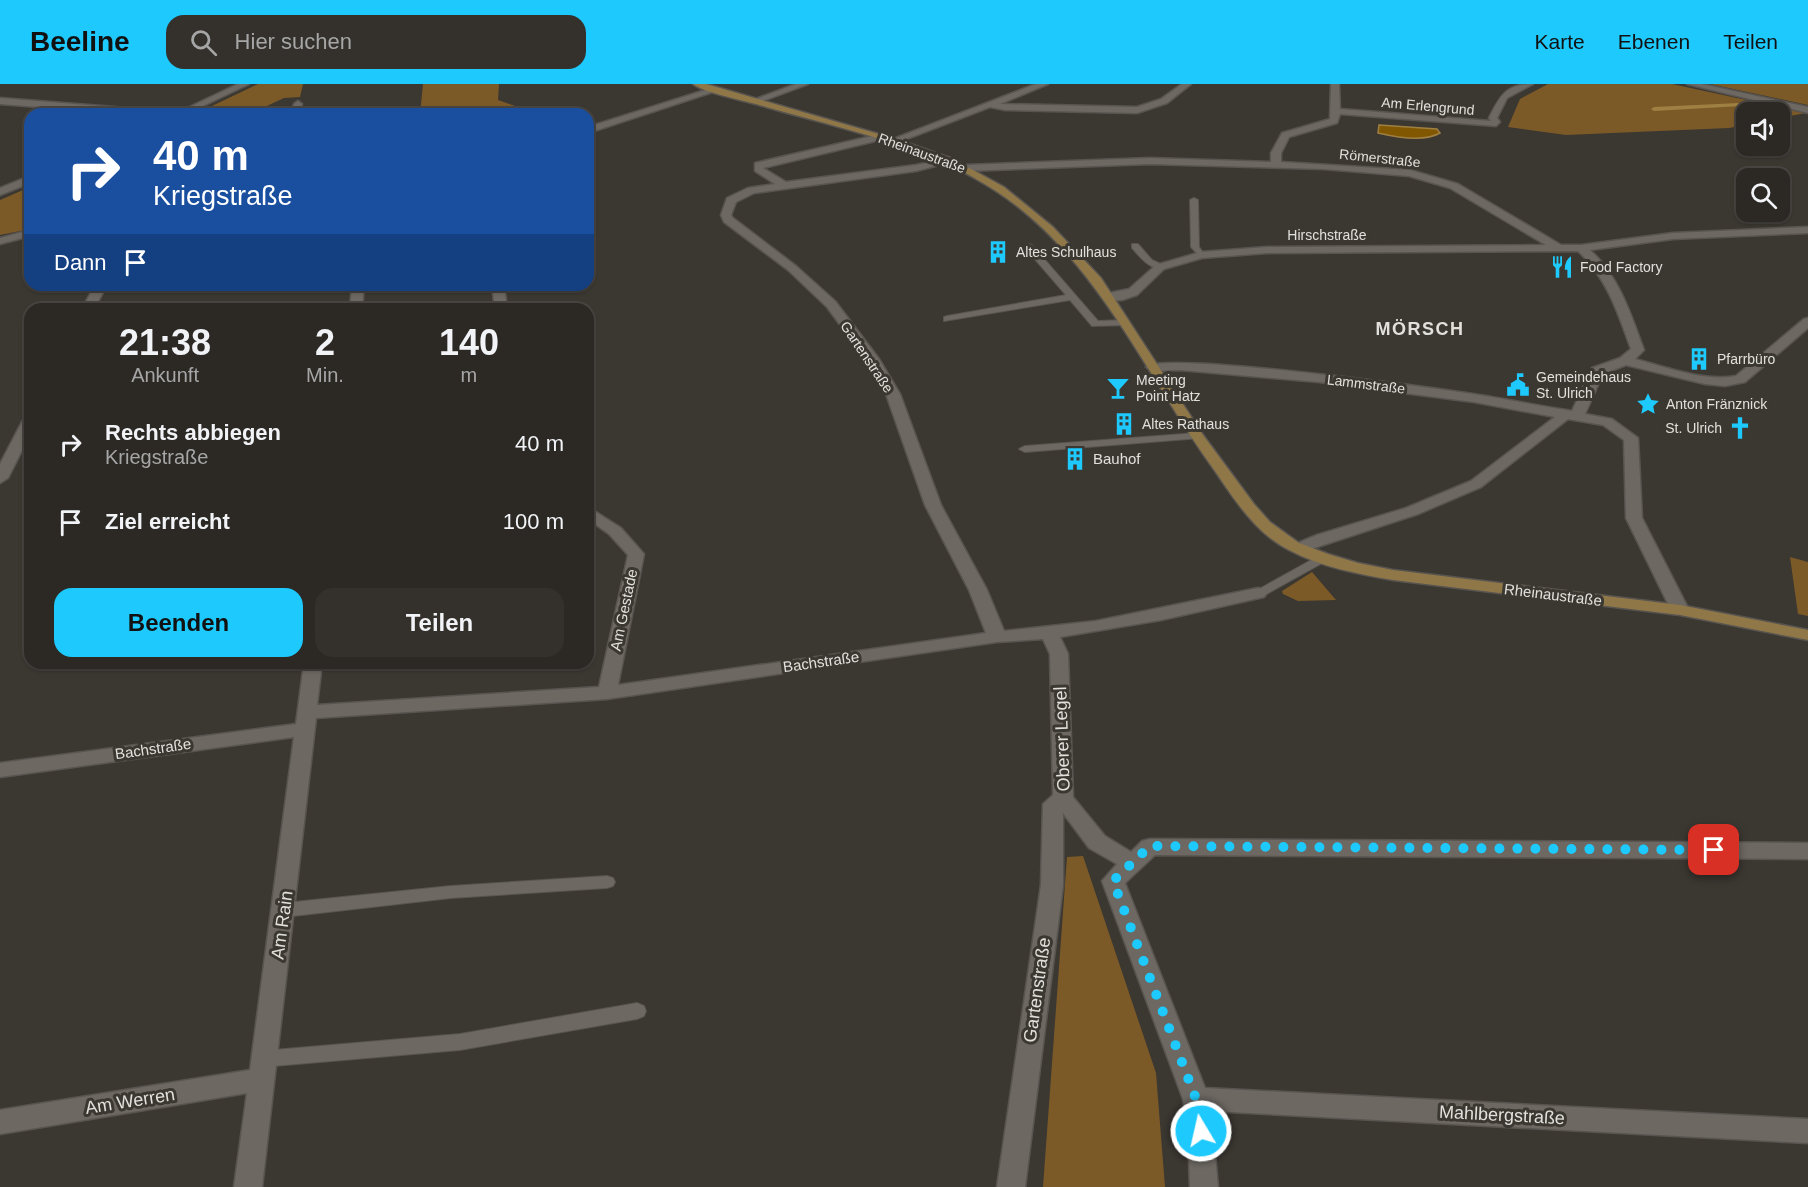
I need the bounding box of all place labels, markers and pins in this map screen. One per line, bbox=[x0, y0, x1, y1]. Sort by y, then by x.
building icon: Altes Schulhaus bbox=[985, 239, 1011, 265]
place label: Altes Schulhaus bbox=[1016, 244, 1116, 260]
restaurant icon: Food Factory bbox=[1549, 254, 1575, 280]
place label: Food Factory bbox=[1580, 259, 1662, 275]
building icon: Pfarrbüro bbox=[1686, 346, 1712, 372]
place label: Pfarrbüro bbox=[1717, 351, 1776, 367]
place label: Gemeindehaus St. Ulrich bbox=[1536, 369, 1631, 401]
place label: Meeting Point Hatz bbox=[1136, 372, 1201, 404]
public building icon: Gemeindehaus St. Ulrich bbox=[1505, 372, 1531, 398]
bar icon: Meeting Point Hatz bbox=[1105, 375, 1131, 401]
place icon: Anton Fränznick bbox=[1635, 391, 1661, 417]
place label: Anton Fränznick bbox=[1666, 396, 1768, 412]
building icon: Altes Rathaus bbox=[1111, 411, 1137, 437]
church icon: St. Ulrich bbox=[1727, 415, 1753, 441]
place label: Altes Rathaus bbox=[1142, 416, 1229, 432]
place label: St. Ulrich bbox=[1665, 420, 1722, 436]
building icon: Bauhof bbox=[1062, 446, 1088, 472]
place label: Bauhof bbox=[1093, 450, 1141, 467]
pin bbox=[1688, 824, 1739, 875]

